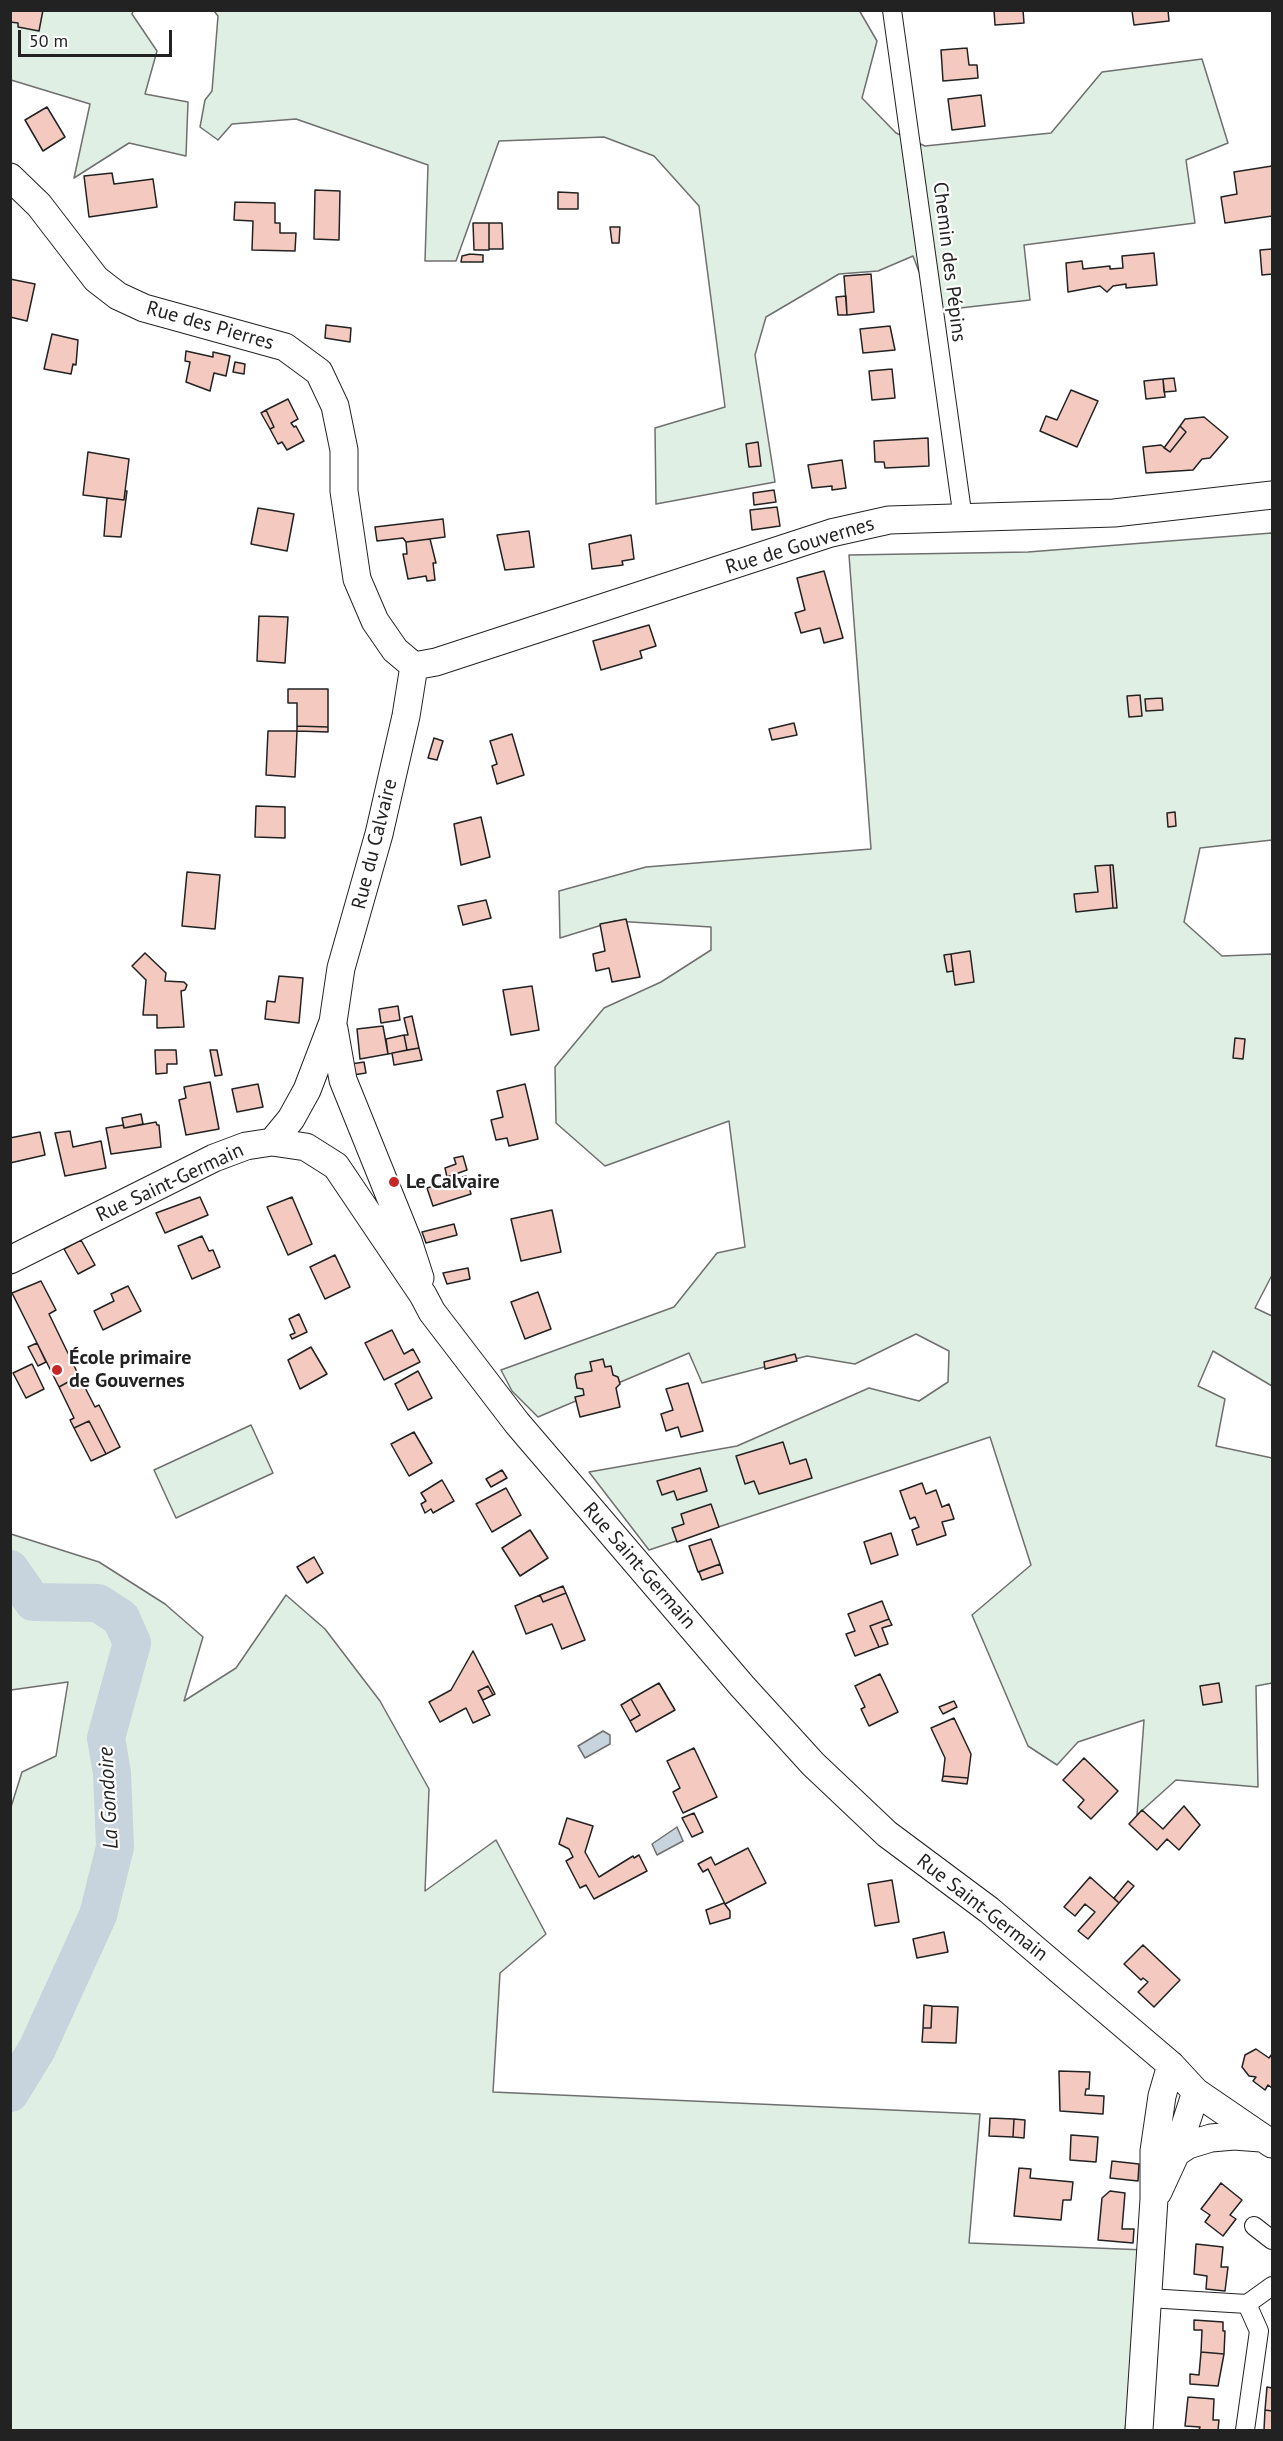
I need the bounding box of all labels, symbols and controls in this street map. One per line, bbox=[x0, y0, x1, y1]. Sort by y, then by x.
scale bar bbox=[21, 18, 176, 56]
text: 50 m bbox=[29, 29, 68, 52]
street label: Chemin des Pépins bbox=[927, 181, 971, 343]
street label: Rue des Pierres bbox=[143, 296, 277, 356]
street label: Rue de Gouvernes bbox=[723, 512, 877, 580]
street label: Rue du Calvaire bbox=[347, 776, 403, 912]
street label: Rue Saint-Germain bbox=[93, 1138, 247, 1228]
place label: Le Calvaire bbox=[406, 1170, 500, 1194]
marker: Le Calvaire bbox=[387, 1175, 401, 1189]
place label: École primaire de Gouvernes bbox=[69, 1346, 191, 1393]
marker: École primaire de Gouvernes bbox=[50, 1363, 64, 1377]
street label: Rue Saint-Germain bbox=[578, 1498, 700, 1634]
water label: La Gondoire bbox=[94, 1746, 124, 1850]
street label: Rue Saint-Germain bbox=[912, 1849, 1052, 1967]

